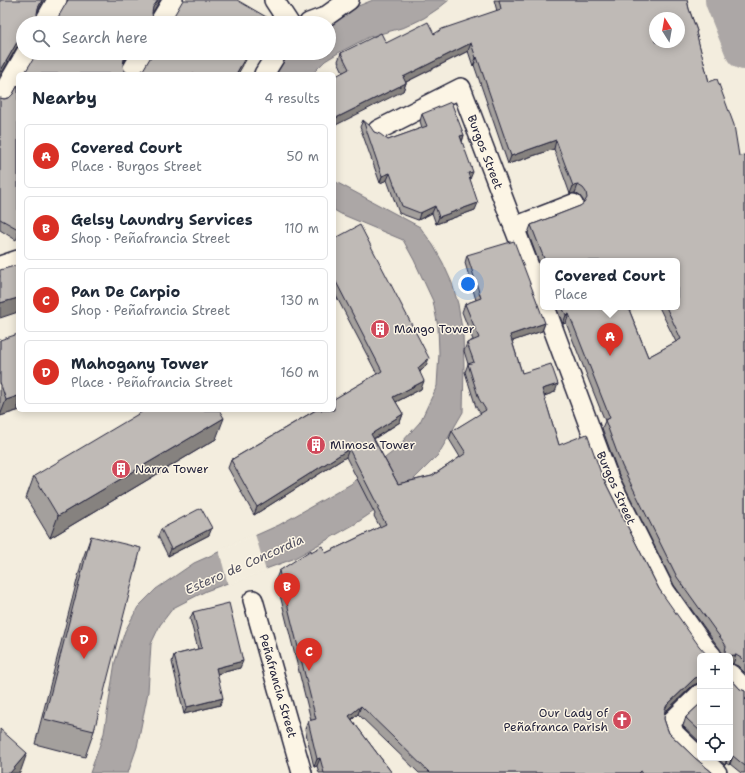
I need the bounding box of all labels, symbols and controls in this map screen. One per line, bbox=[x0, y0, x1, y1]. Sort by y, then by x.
north arrow bbox=[649, 12, 685, 48]
search box bbox=[16, 16, 336, 60]
icon: search bbox=[30, 27, 52, 49]
text: Search here bbox=[62, 28, 148, 48]
text: Nearby bbox=[32, 87, 97, 109]
text: 4 results bbox=[264, 90, 320, 107]
street label: Burgos Street bbox=[463, 112, 507, 192]
text: Covered Court bbox=[71, 138, 182, 158]
text: A bbox=[41, 148, 51, 165]
text: 50 m bbox=[286, 148, 319, 165]
text: Place · Burgos Street bbox=[71, 158, 202, 175]
text: Gelsy Laundry Services bbox=[71, 210, 253, 230]
text: B bbox=[42, 220, 50, 237]
text: 110 m bbox=[284, 220, 319, 237]
text: Shop · Peñafrancia Street bbox=[71, 230, 230, 247]
popup bbox=[540, 258, 680, 310]
text: Covered Court bbox=[554, 266, 666, 286]
your location bbox=[458, 274, 478, 294]
text: Pan De Carpio bbox=[71, 282, 180, 302]
text: Place bbox=[554, 286, 588, 303]
text: C bbox=[42, 292, 50, 309]
text: 130 m bbox=[281, 292, 319, 309]
text: Shop · Peñafrancia Street bbox=[71, 302, 230, 319]
building icon: Mango Tower bbox=[369, 318, 391, 340]
place label: Mango Tower bbox=[394, 321, 475, 337]
pin: A bbox=[597, 323, 623, 356]
text: Mahogany Tower bbox=[71, 354, 209, 374]
text: D bbox=[41, 364, 51, 381]
text: 160 m bbox=[281, 364, 319, 381]
text: Place · Peñafrancia Street bbox=[71, 374, 233, 391]
building icon: Mimosa Tower bbox=[305, 434, 327, 456]
place label: Mimosa Tower bbox=[330, 437, 415, 453]
street label: Burgos Street bbox=[593, 449, 639, 527]
building icon: Narra Tower bbox=[110, 458, 132, 480]
place label: Narra Tower bbox=[135, 461, 209, 477]
water label: Estero de Concordia bbox=[182, 531, 306, 598]
pin: B bbox=[274, 573, 300, 606]
pin: D bbox=[71, 626, 97, 659]
street label: Peñafrancia Street bbox=[256, 632, 300, 740]
pin: C bbox=[296, 638, 322, 671]
map controls bbox=[697, 653, 733, 761]
button: + bbox=[697, 653, 733, 689]
button: − bbox=[697, 689, 733, 725]
place label: Our Lady of Peñafranca Parish bbox=[504, 705, 609, 735]
church icon: Our Lady of Peñafranca Parish bbox=[611, 709, 633, 731]
button: locate bbox=[697, 725, 733, 761]

